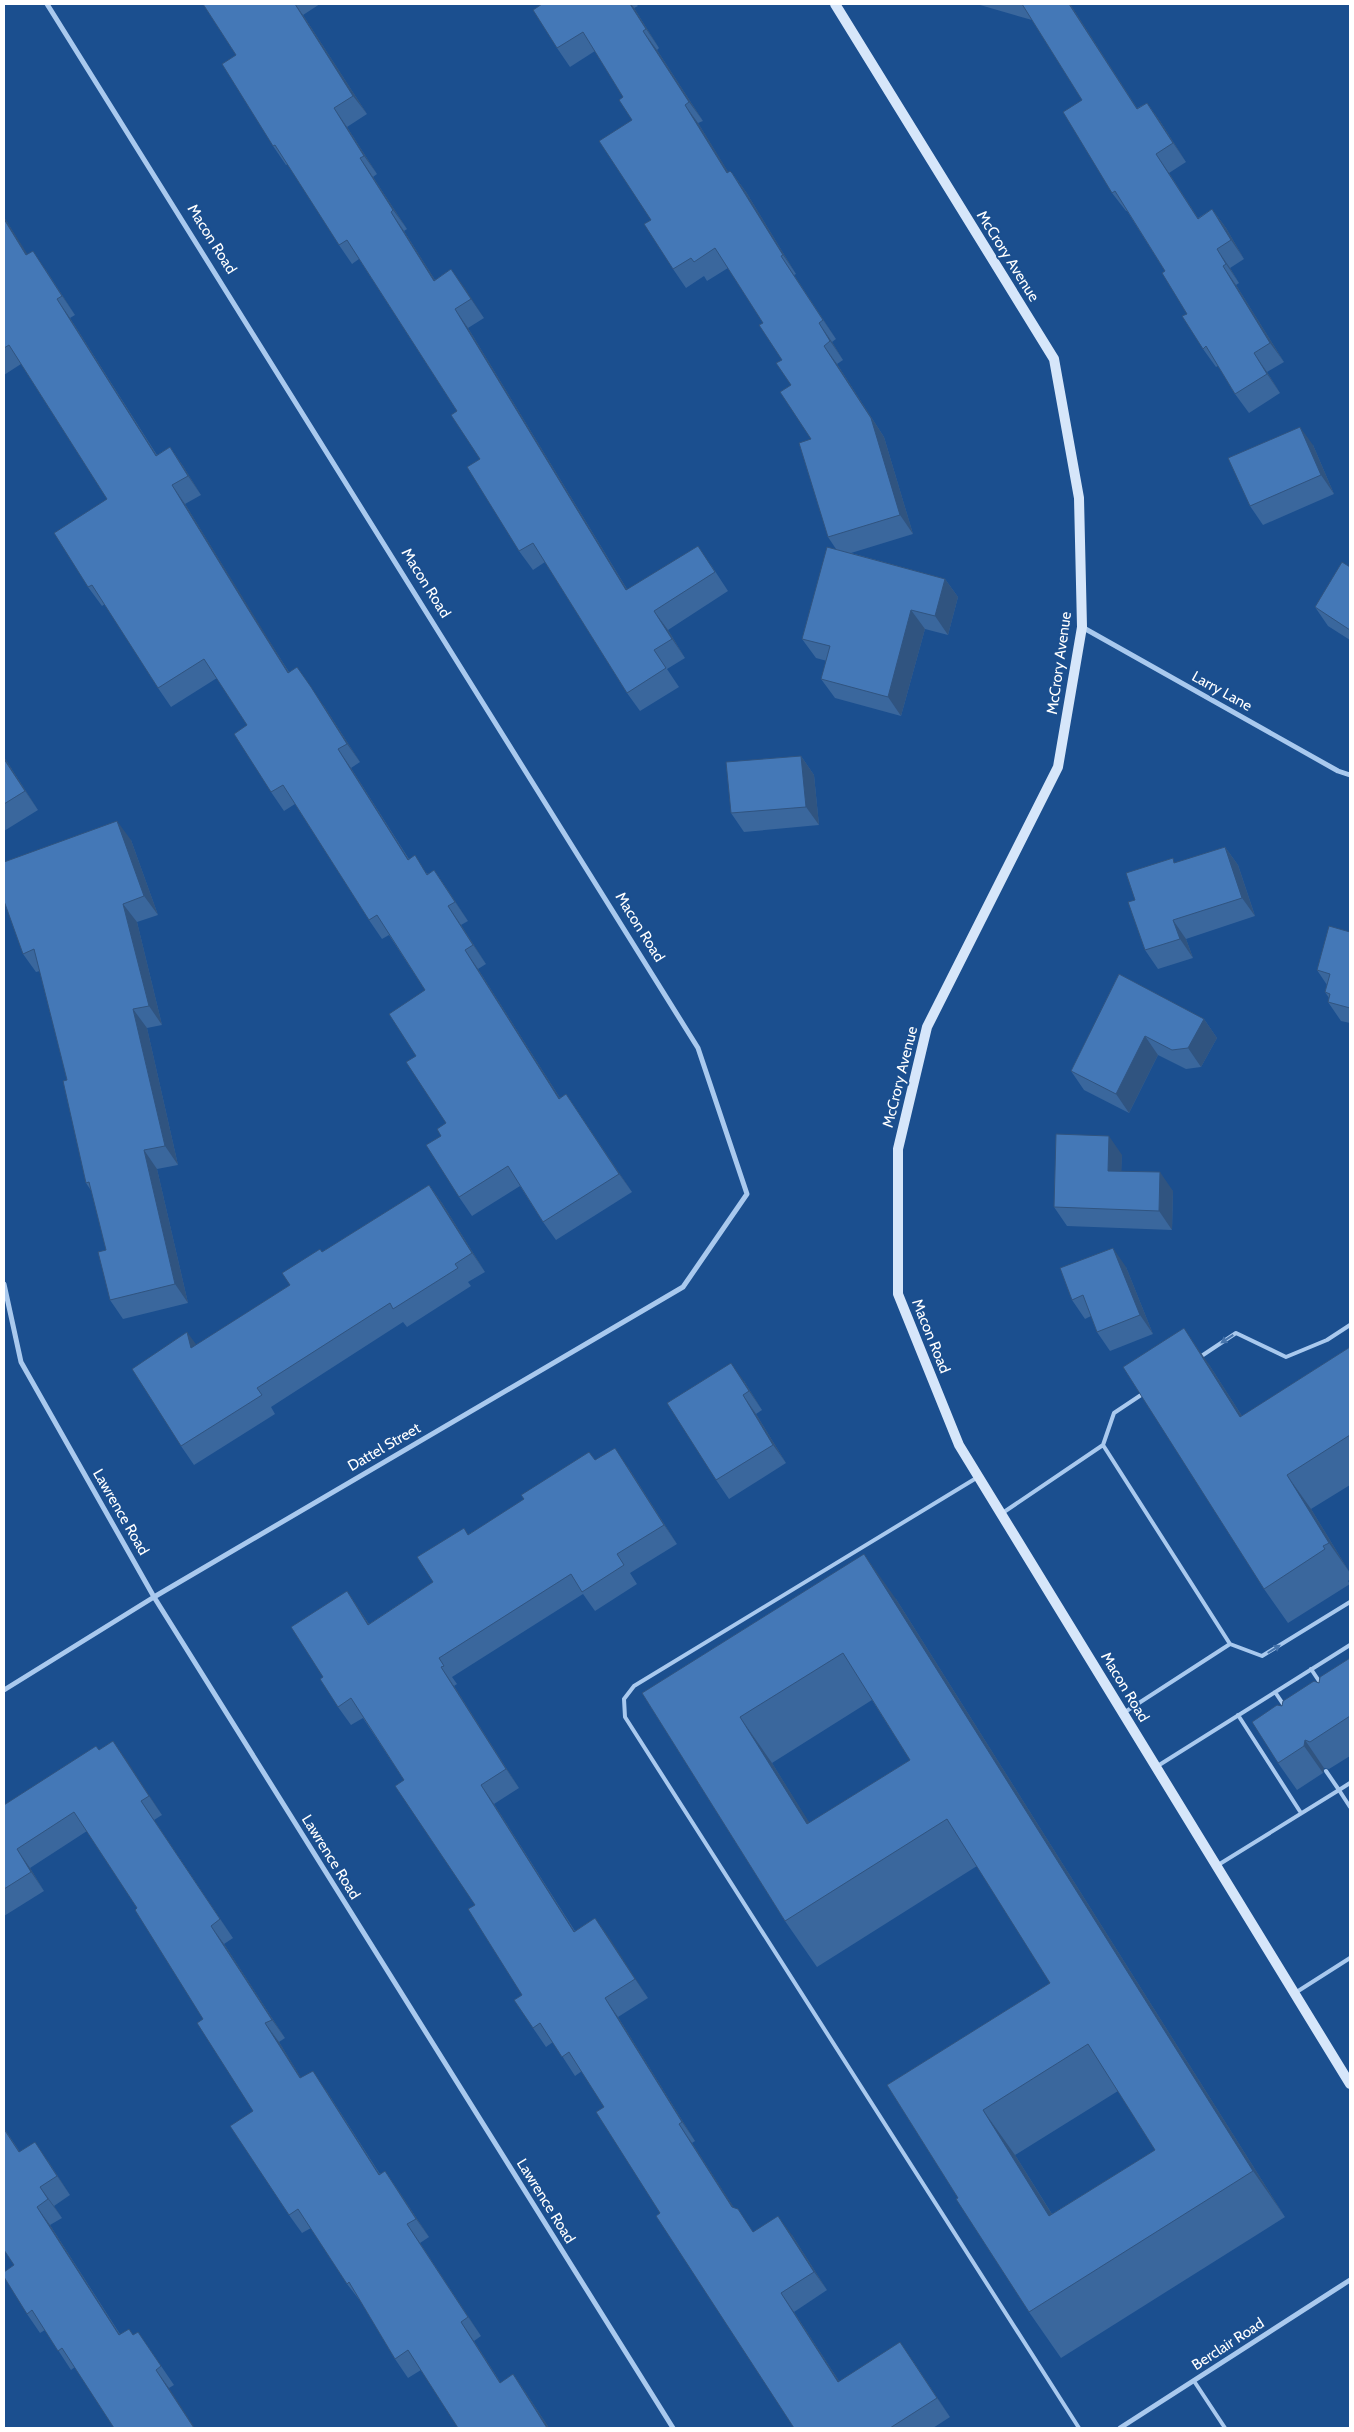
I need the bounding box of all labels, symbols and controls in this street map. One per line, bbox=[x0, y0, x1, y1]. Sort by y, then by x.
street label: Macon Road bbox=[184, 201, 240, 277]
street label: McCrory Avenue bbox=[973, 207, 1043, 305]
street label: Macon Road bbox=[398, 545, 454, 621]
street label: McCrory Avenue bbox=[1043, 610, 1075, 716]
street label: Larry Lane bbox=[1189, 667, 1255, 715]
street label: Macon Road bbox=[612, 889, 668, 965]
street label: McCrory Avenue bbox=[879, 1024, 921, 1130]
street label: Macon Road bbox=[908, 1296, 954, 1376]
one-way arrow bbox=[1221, 1334, 1234, 1344]
street label: Dattel Street bbox=[344, 1419, 424, 1475]
street label: Lawrence Road bbox=[89, 1466, 153, 1558]
one-way arrow bbox=[1268, 1644, 1281, 1654]
street label: Macon Road bbox=[1097, 1649, 1153, 1725]
street label: Lawrence Road bbox=[298, 1811, 364, 1903]
street label: Lawrence Road bbox=[513, 2155, 579, 2247]
street label: Berclair Road bbox=[1188, 2314, 1268, 2374]

